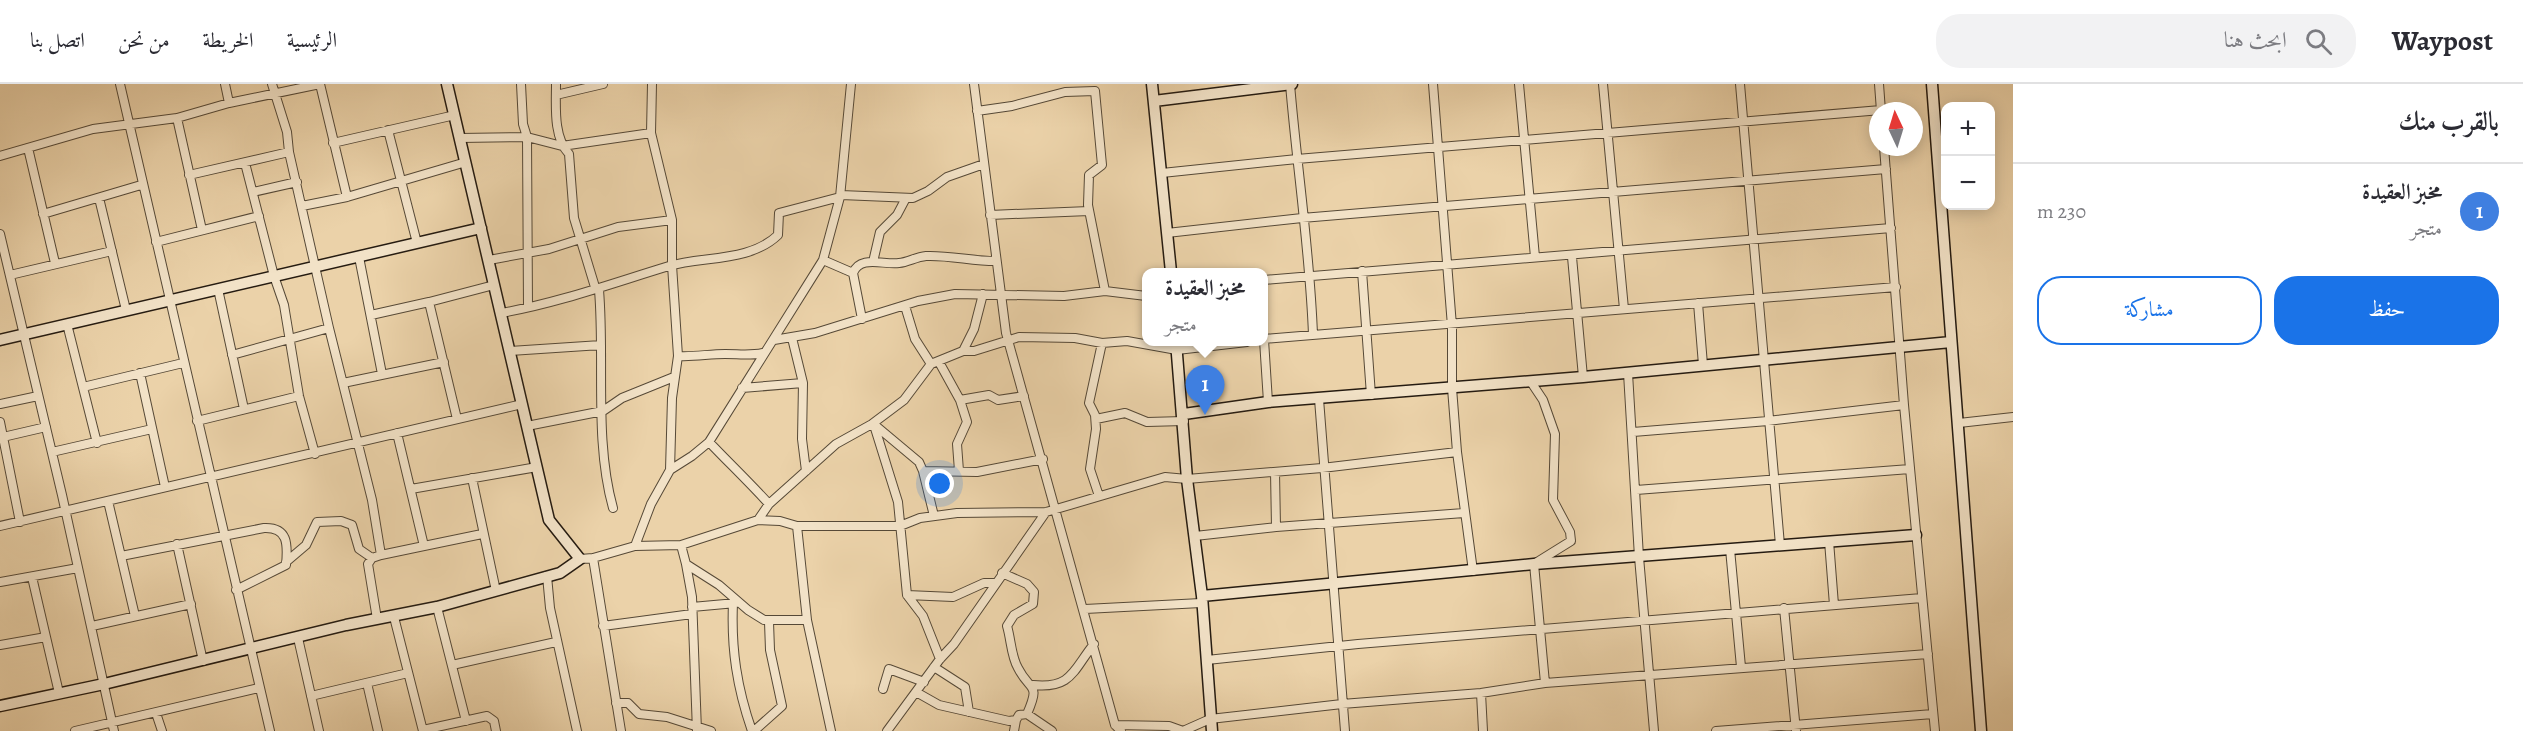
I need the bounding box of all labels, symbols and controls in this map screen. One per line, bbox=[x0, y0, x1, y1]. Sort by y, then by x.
search box bbox=[1936, 14, 2356, 68]
text: Waypost bbox=[2392, 22, 2493, 60]
text: ابحث هنا bbox=[2224, 25, 2287, 55]
icon: search bbox=[2302, 25, 2335, 58]
text: اتصل بنا bbox=[30, 26, 85, 54]
text: من نحن bbox=[118, 26, 170, 54]
text: الخريطة bbox=[203, 26, 254, 54]
text: الرئيسية bbox=[287, 26, 337, 54]
north arrow bbox=[1869, 102, 1923, 156]
map controls bbox=[1941, 102, 1995, 210]
button: + bbox=[1941, 102, 1995, 156]
text: بالقرب منك bbox=[2398, 104, 2499, 139]
button: − bbox=[1941, 156, 1995, 210]
text: مخبز العقيدة bbox=[2362, 177, 2442, 207]
text: 230 m bbox=[2037, 198, 2086, 225]
text: 1 bbox=[2476, 198, 2483, 225]
text: متجر bbox=[2410, 215, 2442, 242]
popup bbox=[1142, 268, 1268, 346]
text: مخبز العقيدة bbox=[1165, 273, 1245, 303]
button: مشاركة bbox=[2037, 276, 2262, 345]
button: حفظ bbox=[2274, 276, 2499, 345]
text: متجر bbox=[1165, 311, 1197, 338]
pin: 1 bbox=[1186, 366, 1224, 415]
your location bbox=[925, 469, 954, 498]

